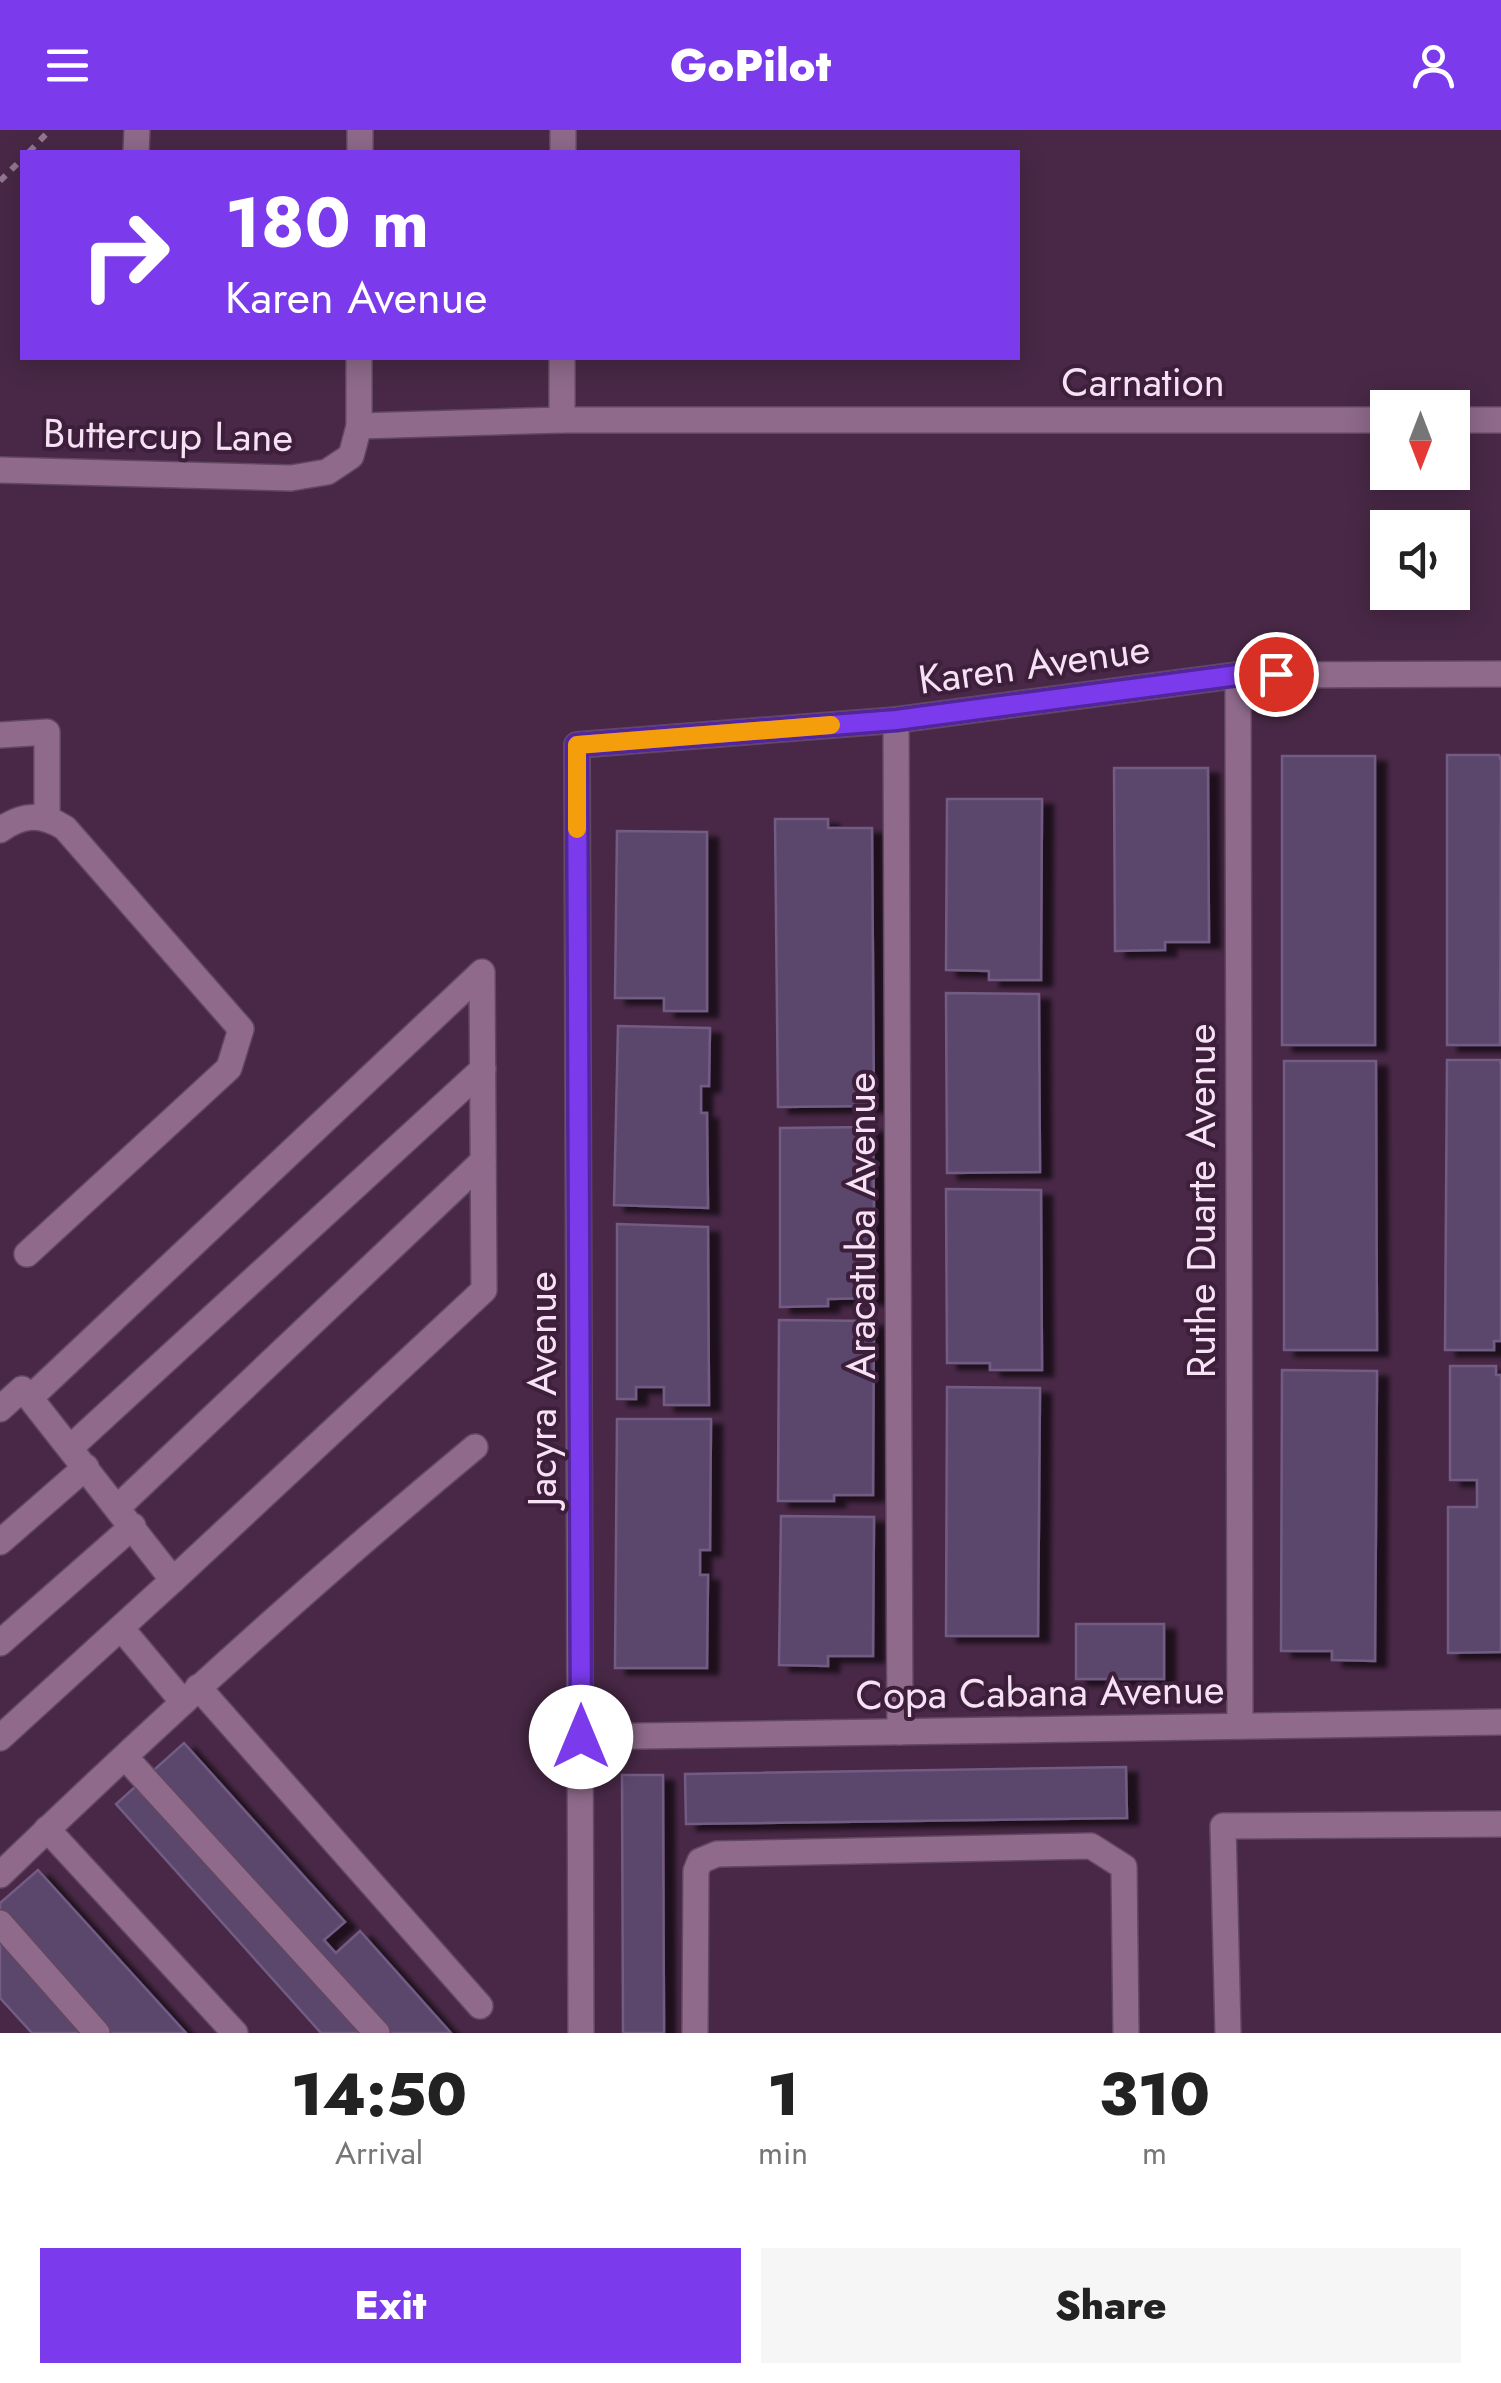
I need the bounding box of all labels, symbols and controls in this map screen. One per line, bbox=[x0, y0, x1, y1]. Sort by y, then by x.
text: GoPilot bbox=[670, 33, 831, 98]
icon: menu bbox=[40, 38, 95, 93]
icon: person bbox=[1406, 38, 1461, 93]
text: 180 m bbox=[225, 172, 429, 273]
icon: right bbox=[60, 190, 190, 320]
text: Karen Avenue bbox=[225, 265, 487, 330]
street label: Carnation bbox=[1061, 353, 1225, 411]
north arrow bbox=[1370, 390, 1470, 490]
map controls bbox=[1370, 390, 1470, 610]
street label: Buttercup Lane bbox=[43, 404, 293, 466]
button: sound bbox=[1370, 510, 1470, 610]
street label: Karen Avenue bbox=[915, 619, 1153, 709]
pin bbox=[1234, 632, 1319, 717]
icon: arrive bbox=[1249, 647, 1304, 702]
street label: Ruthe Duarte Avenue bbox=[1172, 1024, 1230, 1378]
street label: Aracatuba Avenue bbox=[832, 1073, 890, 1379]
street label: Jacyra Avenue bbox=[513, 1271, 571, 1512]
street label: Copa Cabana Avenue bbox=[855, 1660, 1225, 1724]
position arrow bbox=[529, 1685, 633, 1789]
text: 14:50 bbox=[291, 2051, 467, 2138]
text: 1 bbox=[767, 2051, 799, 2138]
text: 310 bbox=[1099, 2051, 1210, 2138]
text: Arrival bbox=[335, 2130, 423, 2176]
text: min bbox=[758, 2130, 808, 2176]
text: m bbox=[1142, 2130, 1167, 2176]
button: Exit bbox=[40, 2248, 741, 2363]
button: Share bbox=[761, 2248, 1461, 2363]

